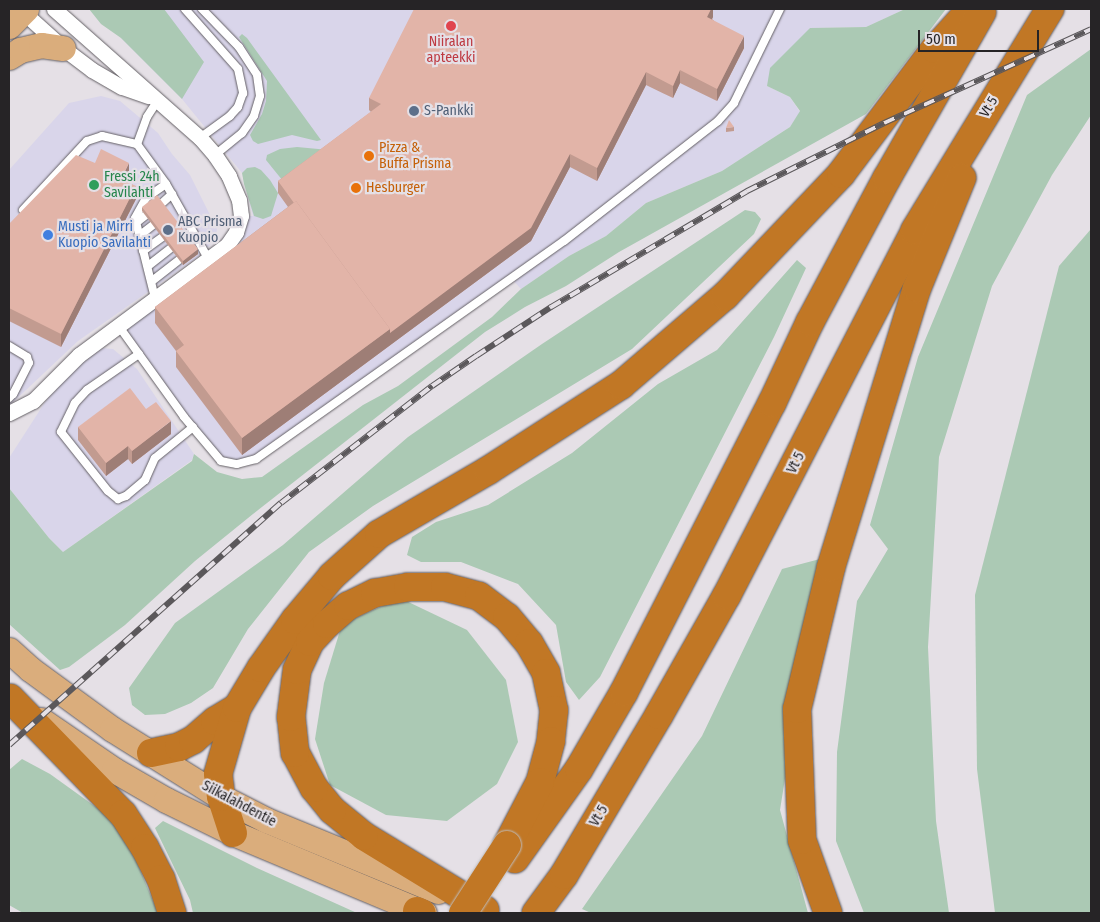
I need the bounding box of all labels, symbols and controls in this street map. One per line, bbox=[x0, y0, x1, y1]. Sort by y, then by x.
marker: Niiralan apteekki bbox=[445, 20, 457, 32]
scale bar bbox=[920, 20, 1041, 52]
text: 50 m bbox=[926, 30, 956, 48]
place label: Niiralan apteekki bbox=[426, 34, 476, 66]
street label: Vt 5 bbox=[976, 94, 1002, 120]
place label: S-Pankki bbox=[424, 103, 474, 119]
marker: S-Pankki bbox=[408, 105, 420, 117]
place label: Pizza & Buffa Prisma bbox=[379, 140, 451, 172]
marker: Pizza & Buffa Prisma bbox=[363, 150, 375, 162]
place label: Fressi 24h Savilahti bbox=[104, 169, 160, 202]
marker: Fressi 24h Savilahti bbox=[88, 179, 100, 191]
place label: Hesburger bbox=[366, 180, 425, 196]
marker: Hesburger bbox=[350, 182, 362, 194]
place label: ABC Prisma Kuopio bbox=[178, 214, 242, 246]
place label: Musti ja Mirri Kuopio Savilahti bbox=[58, 219, 151, 252]
marker: ABC Prisma Kuopio bbox=[162, 224, 174, 236]
marker: Musti ja Mirri Kuopio Savilahti bbox=[42, 229, 54, 241]
street label: Vt 5 bbox=[784, 450, 808, 476]
street label: Siikalahdentie bbox=[199, 777, 279, 831]
street label: Vt 5 bbox=[586, 803, 612, 829]

